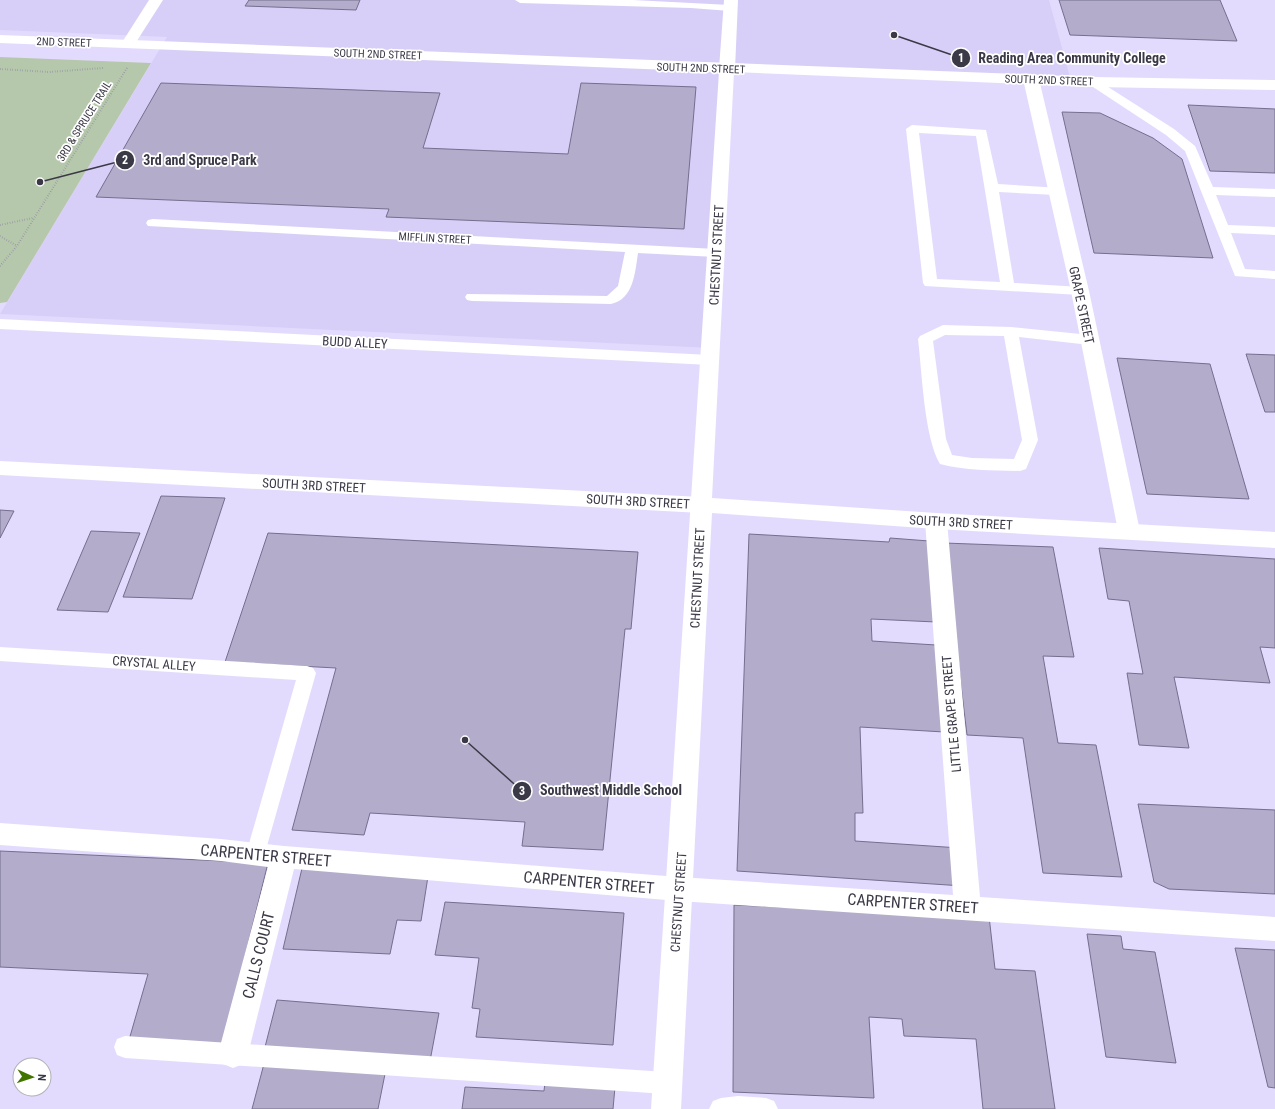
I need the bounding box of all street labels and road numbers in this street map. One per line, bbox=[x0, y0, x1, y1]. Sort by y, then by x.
street label: 2ND STREET bbox=[36, 35, 92, 50]
street label: SOUTH 2ND STREET bbox=[333, 46, 423, 63]
street label: SOUTH 2ND STREET bbox=[656, 60, 746, 77]
street label: SOUTH 2ND STREET bbox=[1004, 72, 1094, 89]
street label: 3RD & SPRUCE TRAIL bbox=[54, 79, 114, 164]
street label: CHESTNUT STREET bbox=[706, 204, 727, 306]
street label: MIFFLIN STREET bbox=[398, 230, 472, 247]
street label: GRAPE STREET bbox=[1066, 265, 1097, 346]
street label: BUDD ALLEY bbox=[322, 333, 388, 352]
street label: SOUTH 3RD STREET bbox=[262, 475, 366, 496]
street label: SOUTH 3RD STREET bbox=[586, 491, 690, 512]
street label: SOUTH 3RD STREET bbox=[909, 512, 1013, 533]
street label: CHESTNUT STREET bbox=[687, 527, 708, 629]
street label: CRYSTAL ALLEY bbox=[112, 653, 196, 674]
street label: LITTLE GRAPE STREET bbox=[939, 655, 964, 773]
street label: CARPENTER STREET bbox=[200, 840, 332, 871]
street label: CHESTNUT STREET bbox=[668, 851, 690, 953]
street label: CARPENTER STREET bbox=[523, 867, 655, 898]
street label: CARPENTER STREET bbox=[847, 889, 979, 918]
street label: CALLS COURT bbox=[238, 909, 279, 1001]

